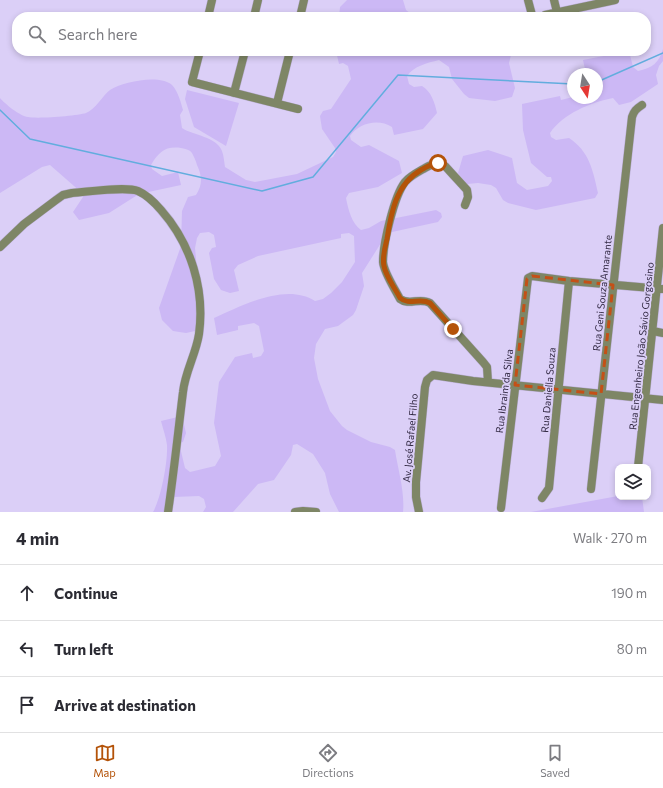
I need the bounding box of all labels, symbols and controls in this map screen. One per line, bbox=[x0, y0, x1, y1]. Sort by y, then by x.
search box bbox=[12, 12, 651, 56]
icon: search bbox=[26, 23, 48, 45]
text: Search here bbox=[58, 25, 137, 43]
north arrow bbox=[567, 68, 603, 104]
route start bbox=[429, 154, 447, 172]
street label: Rua Geni Souza Amarante bbox=[590, 234, 614, 352]
street label: Rua Engenheiro João Sávio Gorgosino bbox=[626, 262, 656, 430]
route end bbox=[444, 320, 462, 338]
street label: Rua Daniella Souza bbox=[538, 347, 558, 433]
street label: Rua Ibraim da Silva bbox=[493, 348, 515, 434]
street label: Av. José Rafael Filho bbox=[400, 393, 420, 483]
map controls bbox=[615, 464, 651, 500]
button: layers bbox=[615, 464, 651, 500]
text: 4 min bbox=[16, 528, 59, 549]
text: Walk · 270 m bbox=[573, 530, 647, 546]
icon: ahead bbox=[16, 582, 38, 604]
text: Continue bbox=[54, 584, 118, 602]
text: 190 m bbox=[611, 585, 647, 601]
icon: left bbox=[16, 638, 38, 660]
text: Turn left bbox=[54, 640, 113, 658]
text: 80 m bbox=[617, 641, 647, 657]
icon: arrive bbox=[16, 694, 38, 716]
text: Arrive at destination bbox=[54, 696, 196, 714]
tab: Map bbox=[93, 742, 116, 779]
tab: Directions bbox=[302, 742, 354, 779]
tab: Saved bbox=[540, 742, 570, 779]

